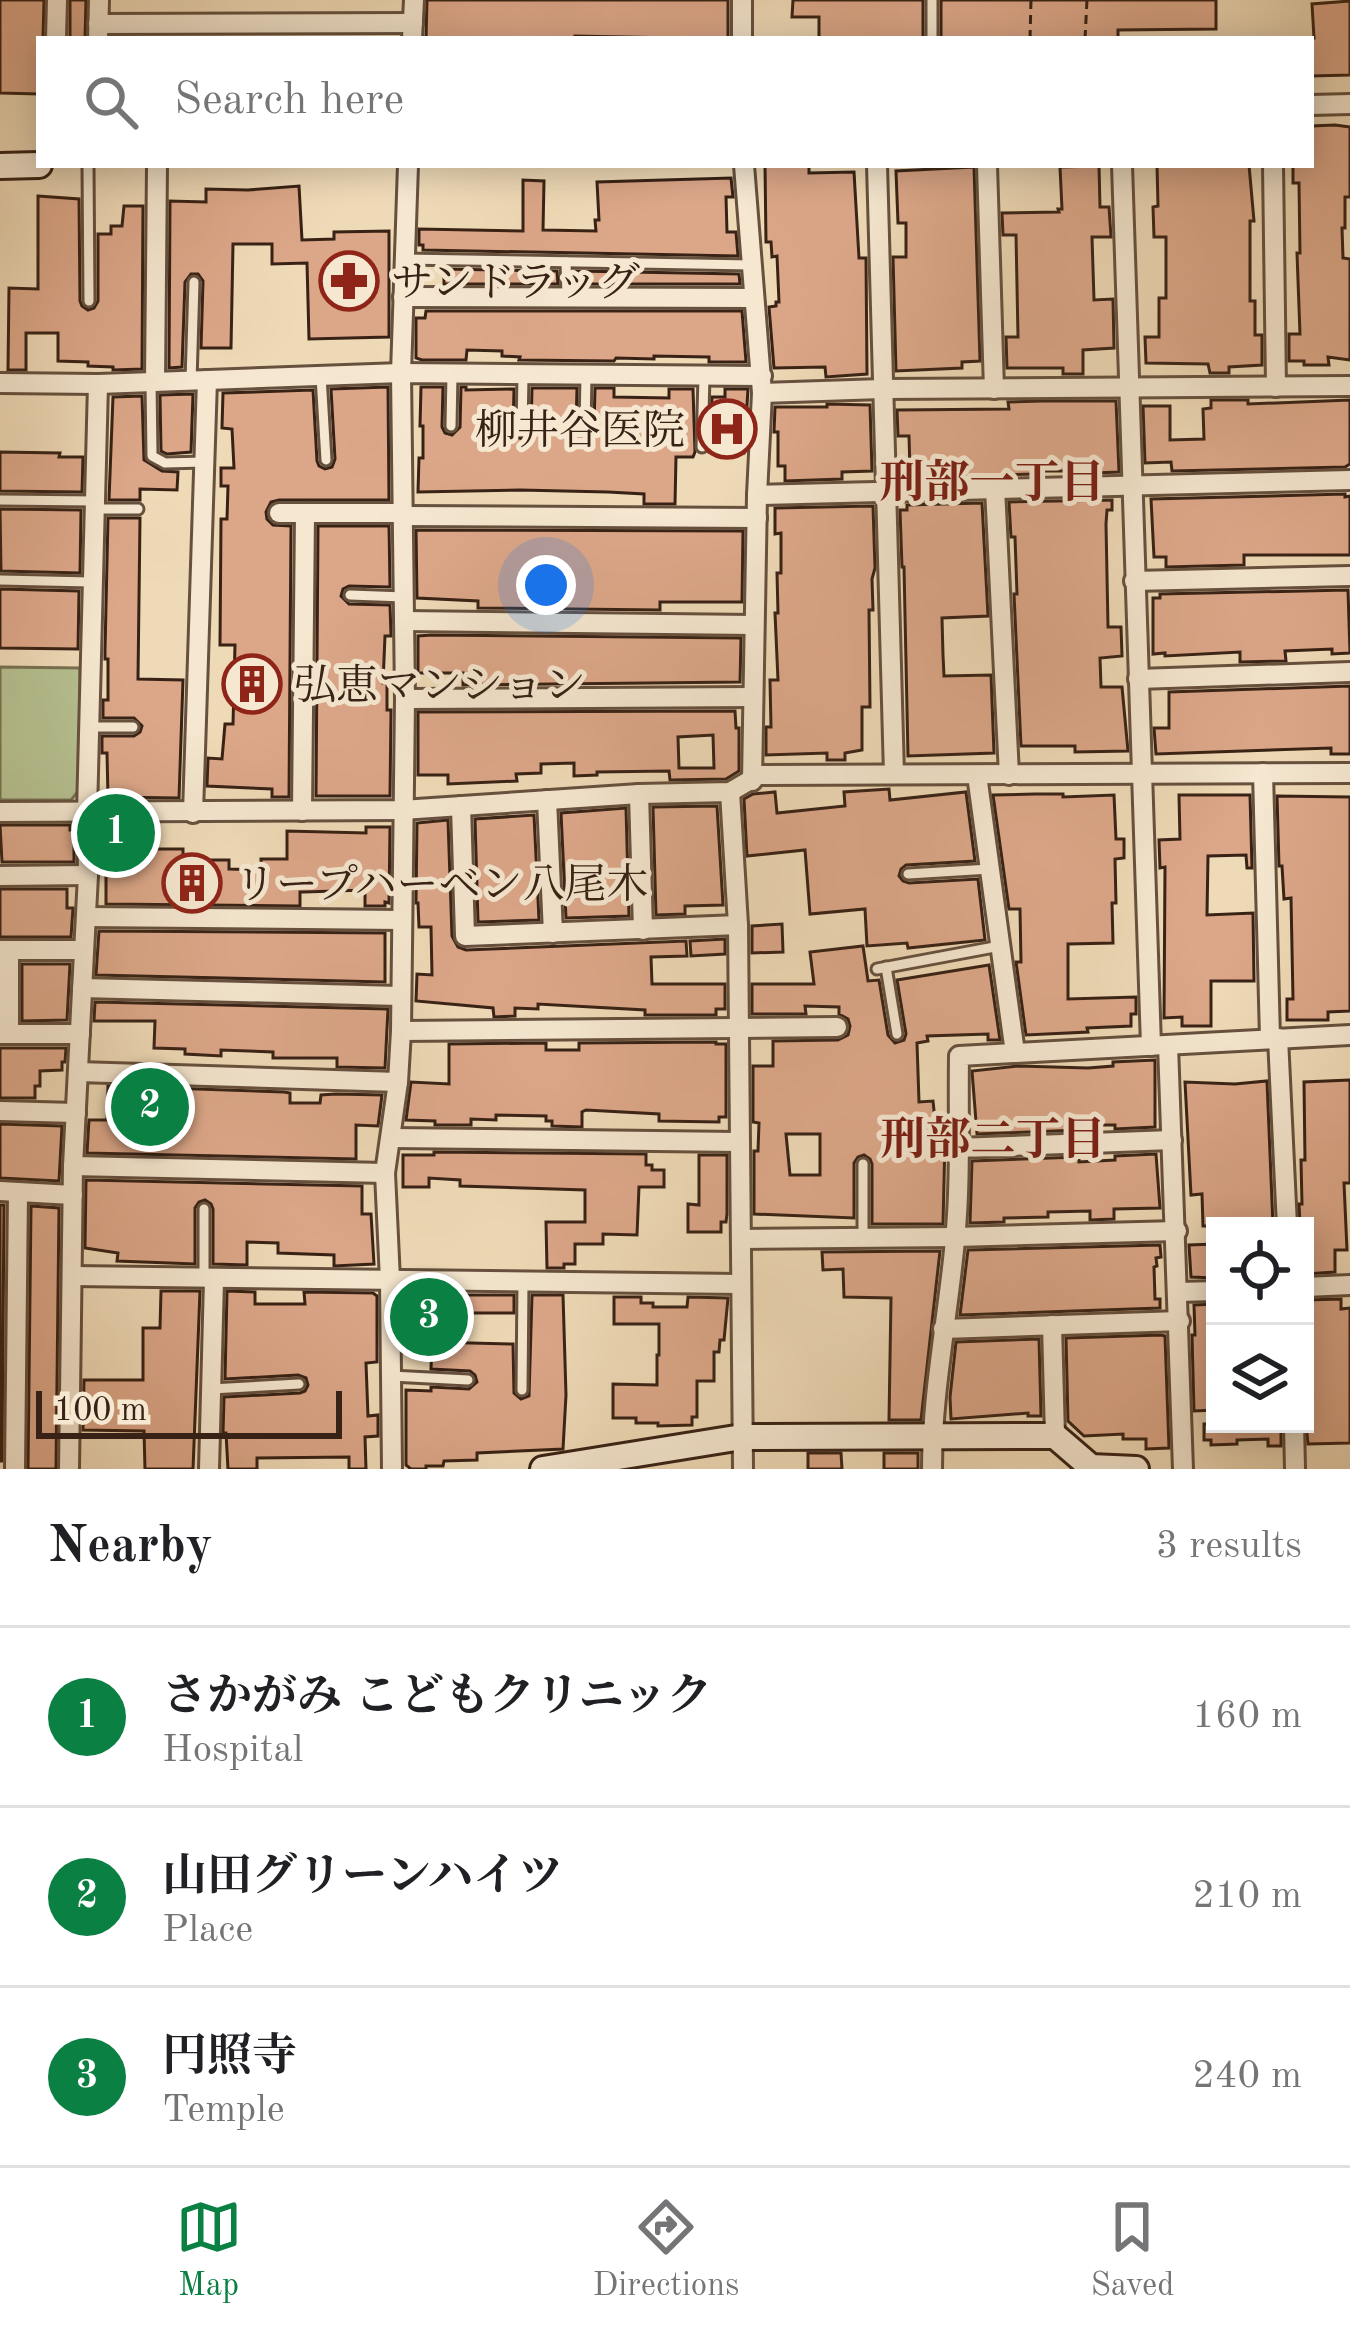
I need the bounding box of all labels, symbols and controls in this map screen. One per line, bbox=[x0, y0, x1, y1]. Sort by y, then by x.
search box bbox=[36, 36, 1314, 168]
icon: search bbox=[78, 69, 144, 135]
text: Search here bbox=[174, 79, 404, 124]
pharmacy icon: サンドラッグ bbox=[318, 250, 380, 312]
place label: サンドラッグ bbox=[391, 262, 640, 306]
hospital icon: 柳井谷医院 bbox=[696, 398, 758, 460]
place label: 柳井谷医院 bbox=[475, 408, 685, 454]
district label: 刑部一丁目 bbox=[879, 458, 1105, 508]
your location bbox=[516, 555, 576, 615]
building icon: 弘恵マンション bbox=[221, 653, 283, 715]
place label: 弘恵マンション bbox=[294, 663, 586, 709]
pin: 1 bbox=[77, 788, 155, 878]
building icon: リープハーベン八尾木 bbox=[161, 852, 223, 914]
place label: リープハーベン八尾木 bbox=[234, 862, 649, 908]
pin: 2 bbox=[111, 1062, 189, 1152]
district label: 刑部二丁目 bbox=[880, 1115, 1106, 1165]
map controls bbox=[1206, 1217, 1314, 1433]
button: locate bbox=[1206, 1217, 1314, 1325]
pin: 3 bbox=[390, 1272, 468, 1362]
button: layers bbox=[1206, 1325, 1314, 1433]
scale bar bbox=[36, 1385, 342, 1438]
text: 100 m bbox=[54, 1395, 147, 1428]
text: Nearby bbox=[48, 1522, 213, 1573]
text: 3 results bbox=[1156, 1527, 1302, 1566]
text: さかがみ こどもクリニック bbox=[162, 1676, 712, 1721]
text: 1 bbox=[76, 1697, 98, 1736]
text: 160 m bbox=[1192, 1697, 1302, 1736]
text: Hospital bbox=[162, 1731, 303, 1770]
text: 山田グリーンハイツ bbox=[162, 1856, 563, 1901]
text: 2 bbox=[76, 1877, 98, 1916]
text: 210 m bbox=[1192, 1877, 1302, 1916]
text: Place bbox=[162, 1911, 253, 1950]
text: 円照寺 bbox=[162, 2036, 297, 2081]
text: 3 bbox=[76, 2057, 98, 2096]
text: 240 m bbox=[1192, 2057, 1302, 2096]
text: Temple bbox=[162, 2091, 285, 2130]
tab: Map bbox=[176, 2194, 242, 2307]
tab: Directions bbox=[593, 2194, 739, 2307]
tab: Saved bbox=[1090, 2194, 1174, 2307]

